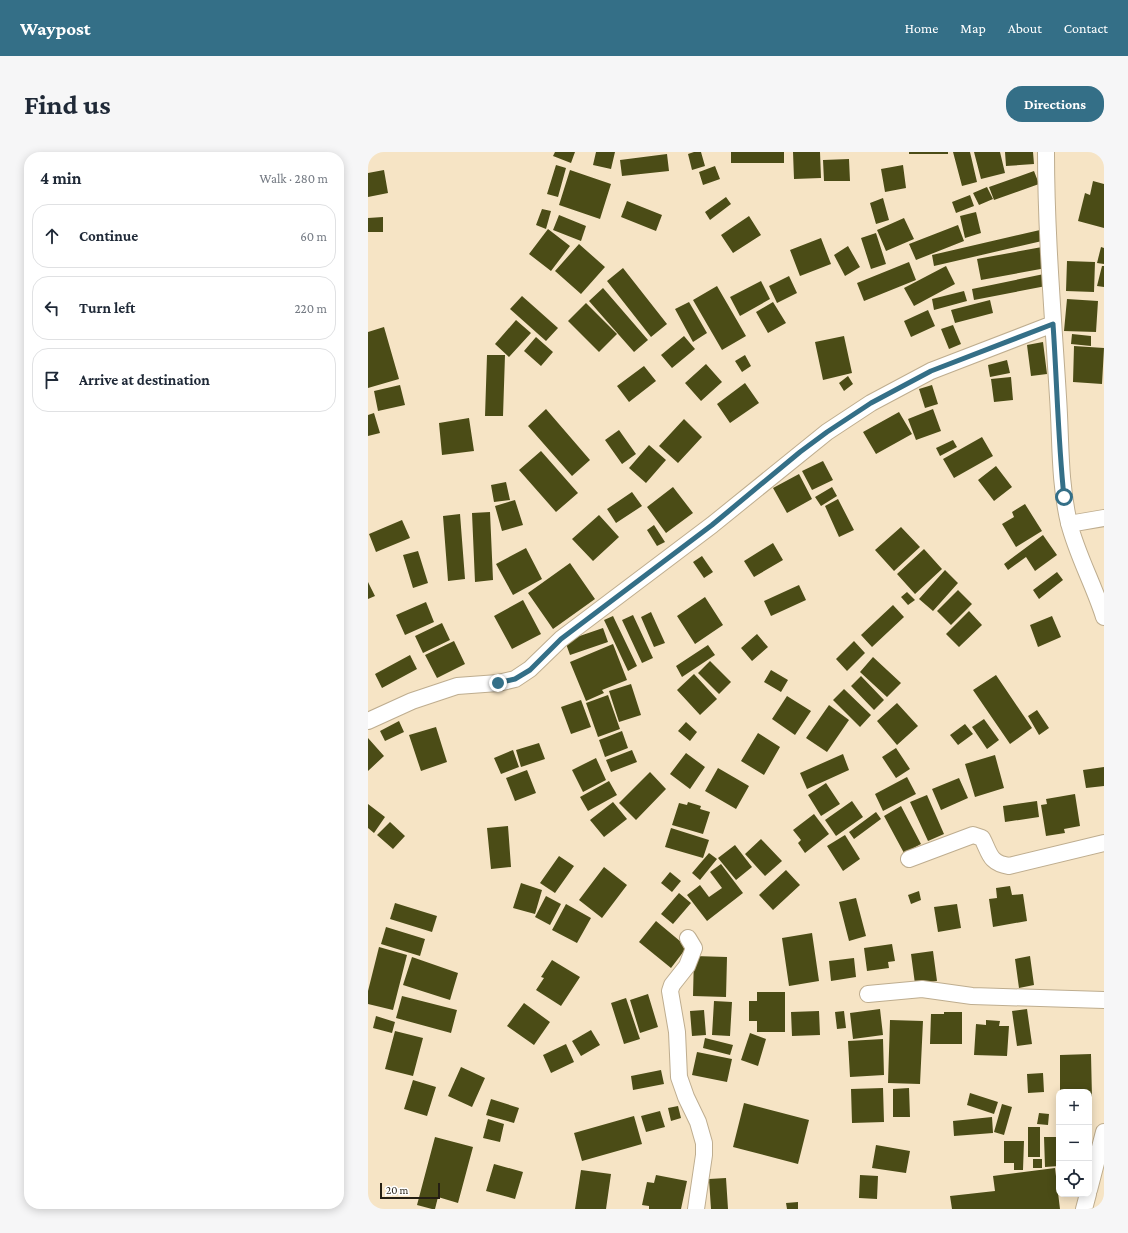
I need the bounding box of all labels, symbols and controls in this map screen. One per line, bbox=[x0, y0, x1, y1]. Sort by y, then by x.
text: Waypost bbox=[20, 18, 91, 39]
text: Home bbox=[905, 20, 938, 36]
text: Map bbox=[960, 20, 986, 36]
text: About bbox=[1008, 20, 1042, 36]
text: Contact bbox=[1064, 20, 1108, 36]
button: Directions bbox=[1006, 86, 1104, 122]
text: Find us bbox=[24, 89, 111, 120]
text: 4 min bbox=[40, 169, 82, 188]
text: Walk · 280 m bbox=[260, 171, 328, 186]
icon: ahead bbox=[41, 225, 63, 247]
text: Continue bbox=[79, 228, 138, 244]
text: 60 m bbox=[300, 229, 327, 244]
icon: left bbox=[41, 297, 63, 319]
text: Turn left bbox=[79, 300, 135, 316]
text: 220 m bbox=[294, 301, 327, 316]
icon: arrive bbox=[41, 369, 63, 391]
text: Arrive at destination bbox=[79, 372, 210, 388]
route start bbox=[1055, 488, 1073, 506]
route end bbox=[489, 674, 507, 692]
map controls bbox=[1056, 1089, 1092, 1197]
button: + bbox=[1056, 1089, 1092, 1125]
button: − bbox=[1056, 1125, 1092, 1161]
button: locate bbox=[1056, 1161, 1092, 1197]
scale bar bbox=[380, 1181, 440, 1200]
text: 20 m bbox=[386, 1184, 408, 1196]

